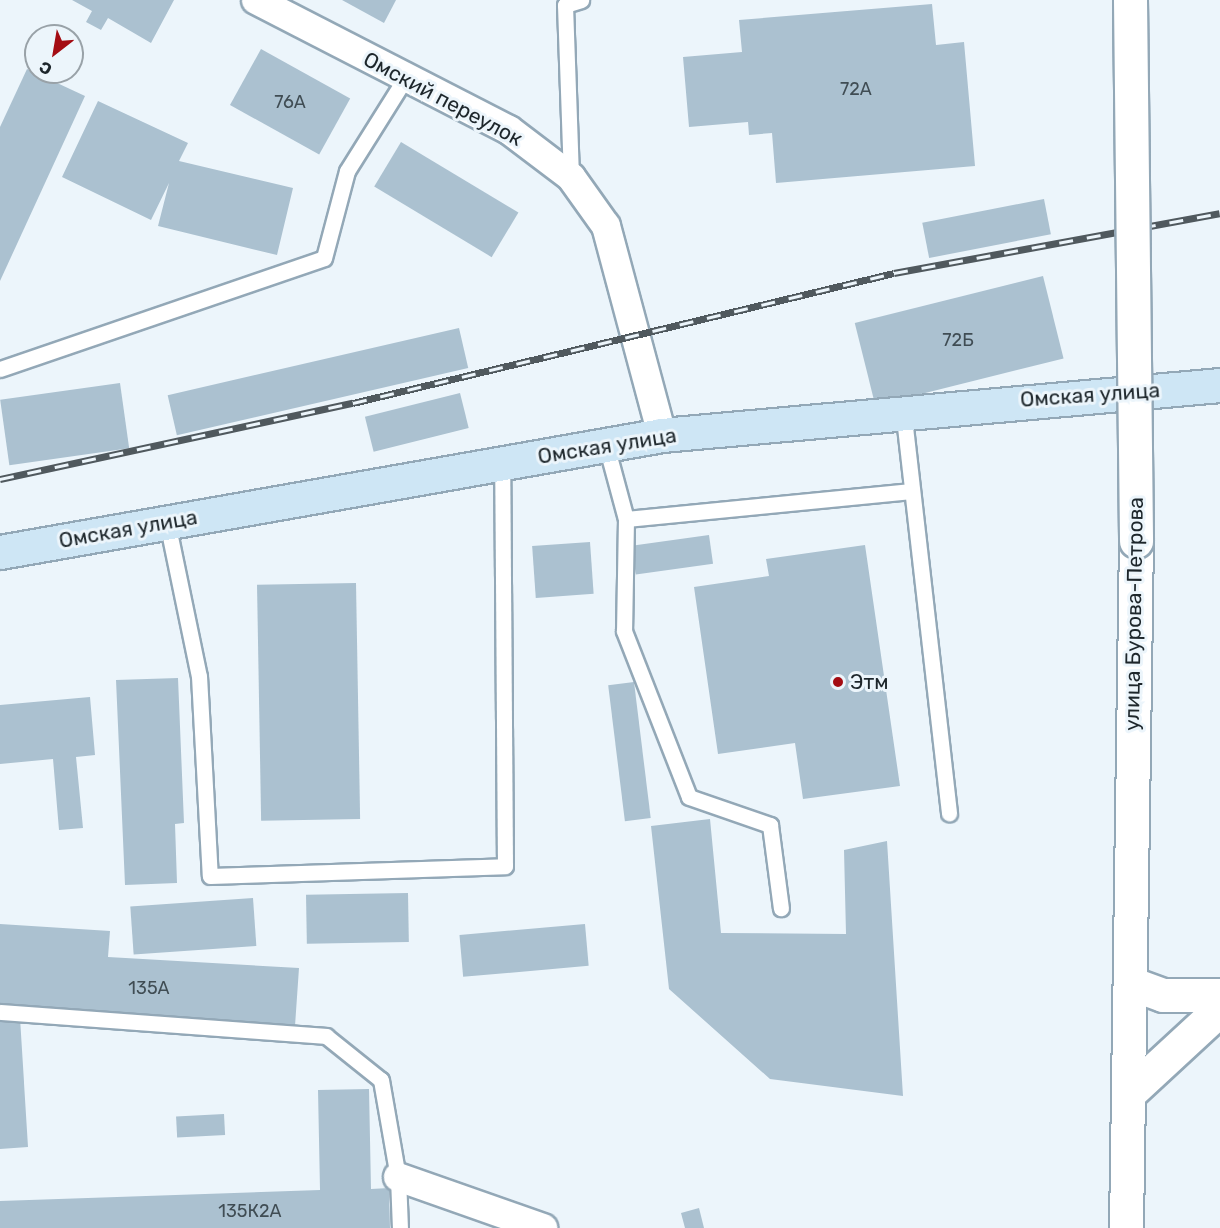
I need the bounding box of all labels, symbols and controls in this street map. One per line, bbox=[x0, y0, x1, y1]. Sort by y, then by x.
north arrow bbox=[24, 24, 84, 84]
street label: Омский переулок bbox=[359, 46, 527, 152]
text: С bbox=[36, 57, 55, 79]
house number: 72А bbox=[840, 78, 872, 100]
house number: 76А bbox=[274, 91, 306, 113]
house number: 72Б bbox=[942, 329, 974, 351]
street label: Омская улица bbox=[1019, 378, 1161, 412]
street label: Омская улица bbox=[536, 423, 678, 469]
street label: улица Бурова-Петрова bbox=[1119, 497, 1149, 731]
street label: Омская улица bbox=[57, 504, 199, 554]
place label: Этм bbox=[850, 669, 889, 695]
marker: Этм bbox=[831, 675, 845, 689]
house number: 135А bbox=[128, 977, 170, 999]
house number: 135К2А bbox=[218, 1200, 282, 1222]

